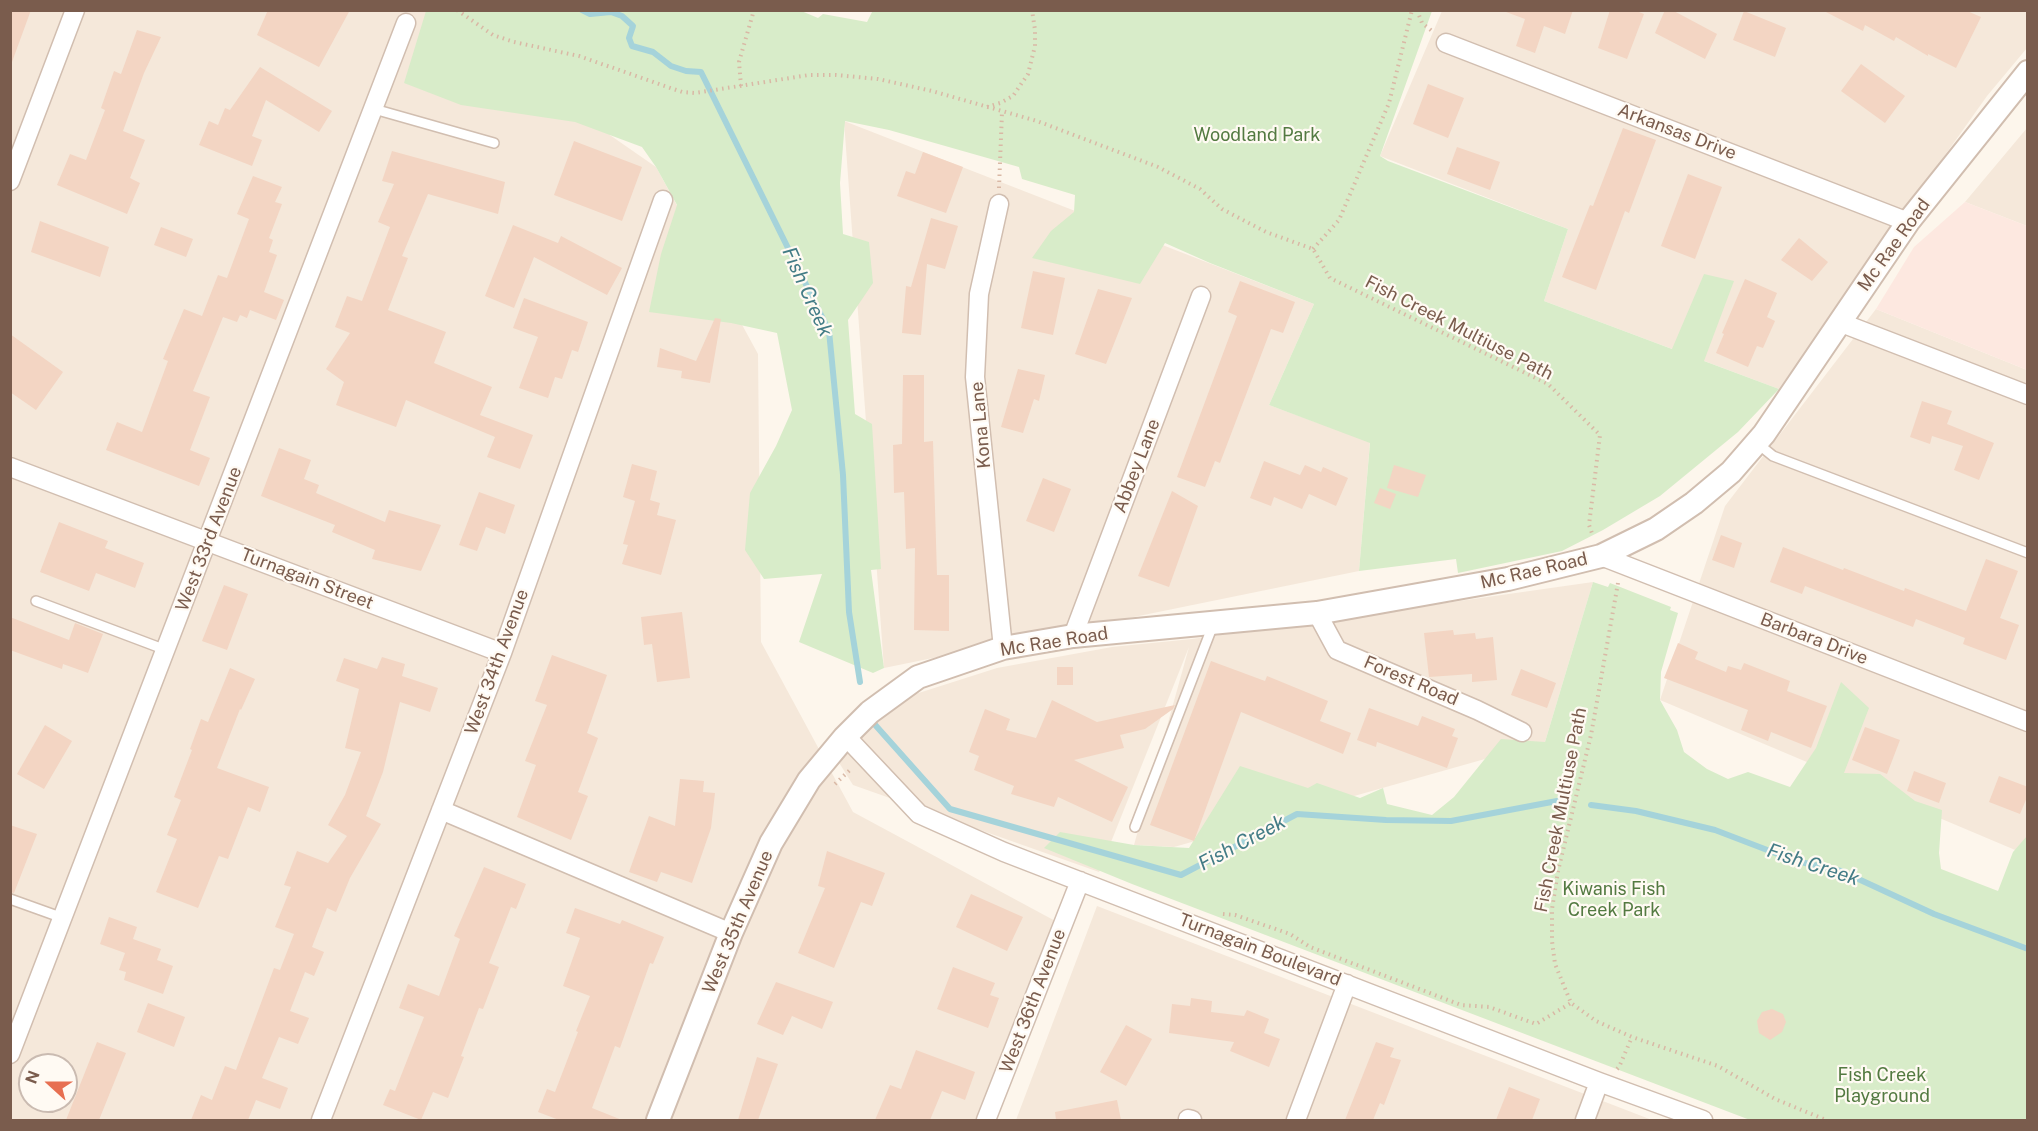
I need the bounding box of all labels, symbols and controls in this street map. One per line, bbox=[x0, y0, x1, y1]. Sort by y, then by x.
street label: Arkansas Drive bbox=[1615, 99, 1739, 165]
park label: Woodland Park bbox=[1194, 124, 1320, 146]
street label: Mc Rae Road bbox=[1853, 195, 1935, 295]
water label: Fish Creek bbox=[777, 243, 837, 341]
street label: Fish Creek Multiuse Path bbox=[1361, 271, 1557, 385]
street label: Kona Lane bbox=[966, 381, 996, 469]
street label: Abbey Lane bbox=[1109, 416, 1165, 516]
street label: West 33rd Avenue bbox=[171, 464, 247, 614]
street label: Turnagain Street bbox=[238, 544, 376, 614]
street label: Mc Rae Road bbox=[1478, 548, 1590, 594]
street label: West 34th Avenue bbox=[461, 586, 533, 738]
street label: Barbara Drive bbox=[1757, 609, 1871, 669]
street label: Mc Rae Road bbox=[998, 623, 1110, 661]
street label: Forest Road bbox=[1361, 651, 1461, 711]
street label: Fish Creek Multiuse Path bbox=[1531, 706, 1591, 914]
water label: Fish Creek bbox=[1194, 810, 1290, 876]
water label: Fish Creek bbox=[1764, 839, 1862, 891]
street label: West 35th Avenue bbox=[698, 847, 778, 997]
park label: Kiwanis Fish Creek Park bbox=[1562, 878, 1666, 920]
street label: Turnagain Boulevard bbox=[1176, 909, 1344, 991]
street label: West 36th Avenue bbox=[996, 926, 1070, 1076]
north arrow bbox=[18, 1053, 78, 1113]
park label: Fish Creek Playground bbox=[1834, 1064, 1930, 1106]
text: N bbox=[21, 1068, 44, 1086]

